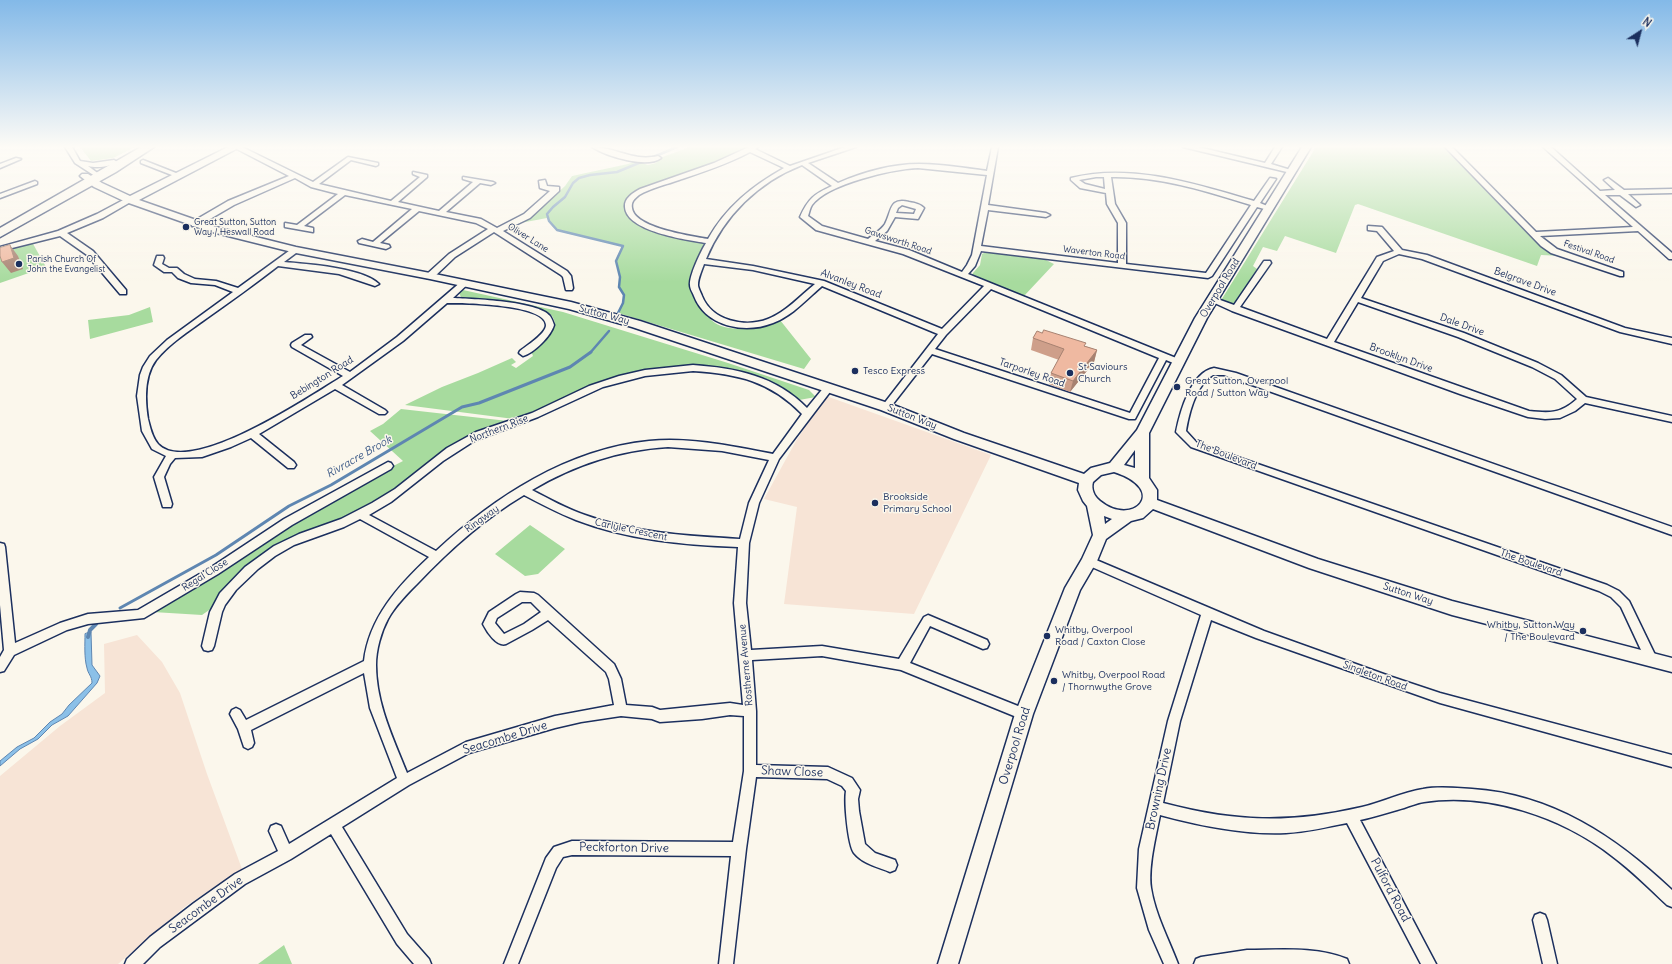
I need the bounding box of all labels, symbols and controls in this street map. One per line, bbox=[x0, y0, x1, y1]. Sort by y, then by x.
north arrow bbox=[1620, 12, 1660, 52]
text: N bbox=[1640, 14, 1654, 30]
place label: Great Sutton, Sutton Way / Heswall Road bbox=[194, 217, 276, 238]
street label: Oliver Lane bbox=[506, 221, 550, 255]
marker: Great Sutton, Sutton Way / Heswall Road bbox=[181, 222, 191, 232]
street label: Gawsworth Road bbox=[863, 225, 933, 257]
street label: Festival Road bbox=[1562, 238, 1616, 266]
street label: Waverton Road bbox=[1062, 244, 1126, 262]
place label: Parish Church Of John the Evangelist bbox=[27, 254, 105, 275]
street label: Overpool Road bbox=[1198, 256, 1242, 320]
marker: Parish Church Of John the Evangelist bbox=[14, 259, 24, 269]
street label: Belgrave Drive bbox=[1492, 265, 1558, 299]
street label: Alvanley Road bbox=[819, 267, 883, 301]
street label: Sutton Way bbox=[577, 302, 631, 328]
street label: Dale Drive bbox=[1438, 311, 1486, 339]
street label: Brooklyn Drive bbox=[1368, 341, 1434, 375]
street label: Bebington Road bbox=[288, 354, 356, 402]
street label: Tarporley Road bbox=[997, 356, 1067, 390]
place label: St Saviours Church bbox=[1078, 361, 1128, 384]
place label: Tesco Express bbox=[863, 365, 925, 377]
marker: Tesco Express bbox=[850, 366, 860, 376]
marker: St Saviours Church bbox=[1065, 368, 1075, 378]
place label: Great Sutton, Overpool Road / Sutton Way bbox=[1185, 375, 1288, 398]
marker: Great Sutton, Overpool Road / Sutton Way bbox=[1172, 382, 1182, 392]
street label: Sutton Way bbox=[886, 402, 938, 432]
street label: Northern Rise bbox=[468, 412, 530, 446]
water label: Rivracre Brook bbox=[324, 433, 394, 481]
street label: The Boulevard bbox=[1194, 438, 1258, 472]
place label: Brookside Primary School bbox=[883, 491, 952, 514]
marker: Brookside Primary School bbox=[870, 498, 880, 508]
street label: Ringway bbox=[463, 503, 501, 535]
street label: Carlyle Crescent bbox=[594, 516, 668, 544]
street label: The Boulevard bbox=[1498, 547, 1564, 579]
street label: Regal Close bbox=[180, 556, 230, 594]
street label: Sutton Way bbox=[1381, 580, 1435, 608]
place label: Whitby, Sutton Way / The Boulevard bbox=[1487, 619, 1575, 642]
street label: Rostherne Avenue bbox=[736, 624, 756, 706]
place label: Whitby, Overpool Road / Caxton Close bbox=[1055, 624, 1146, 648]
marker: Whitby, Sutton Way / The Boulevard bbox=[1578, 626, 1588, 636]
marker: Whitby, Overpool Road / Caxton Close bbox=[1042, 631, 1052, 641]
street label: Singleton Road bbox=[1341, 659, 1409, 693]
place label: Whitby, Overpool Road / Thornwythe Grove bbox=[1062, 669, 1165, 692]
marker: Whitby, Overpool Road / Thornwythe Grove bbox=[1049, 676, 1059, 686]
street label: Overpool Road bbox=[996, 705, 1034, 787]
street label: Seacombe Drive bbox=[461, 718, 549, 758]
street label: Browning Drive bbox=[1143, 747, 1175, 831]
street label: Shaw Close bbox=[761, 764, 823, 780]
street label: Peckforton Drive bbox=[579, 840, 669, 856]
street label: Pulford Road bbox=[1367, 856, 1413, 924]
street label: Seacombe Drive bbox=[166, 873, 246, 937]

